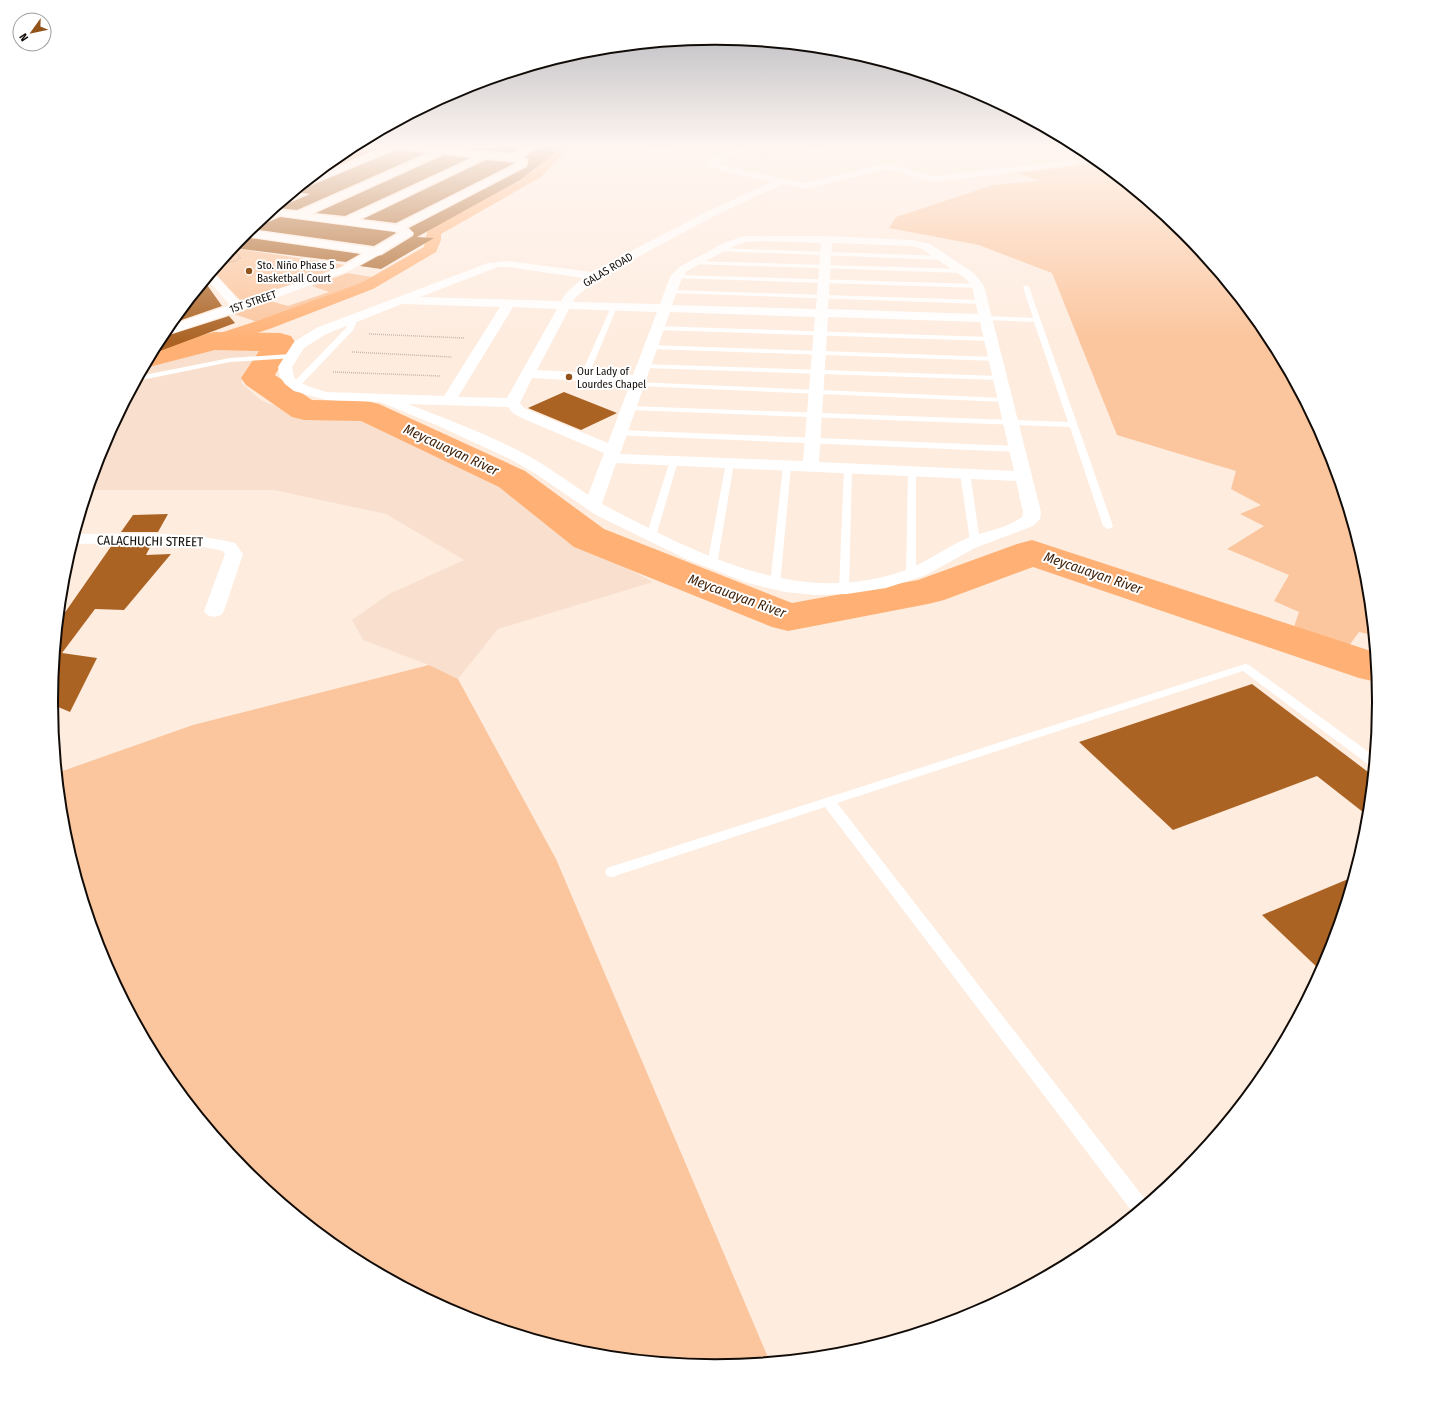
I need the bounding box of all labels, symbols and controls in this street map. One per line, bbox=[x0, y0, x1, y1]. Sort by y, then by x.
north arrow bbox=[12, 12, 52, 52]
text: N bbox=[17, 31, 31, 43]
street label: GALAS ROAD bbox=[581, 250, 635, 290]
place label: Sto. Niño Phase 5 Basketball Court bbox=[257, 259, 335, 285]
marker: Sto. Niño Phase 5 Basketball Court bbox=[244, 266, 254, 276]
street label: 1ST STREET bbox=[228, 288, 279, 316]
place label: Our Lady of Lourdes Chapel bbox=[577, 365, 646, 391]
marker: Our Lady of Lourdes Chapel bbox=[564, 372, 574, 382]
water label: Meycauayan River bbox=[401, 421, 502, 480]
street label: CALACHUCHI STREET bbox=[97, 533, 203, 549]
water label: Meycauayan River bbox=[1042, 548, 1145, 598]
water label: Meycauayan River bbox=[686, 570, 789, 622]

